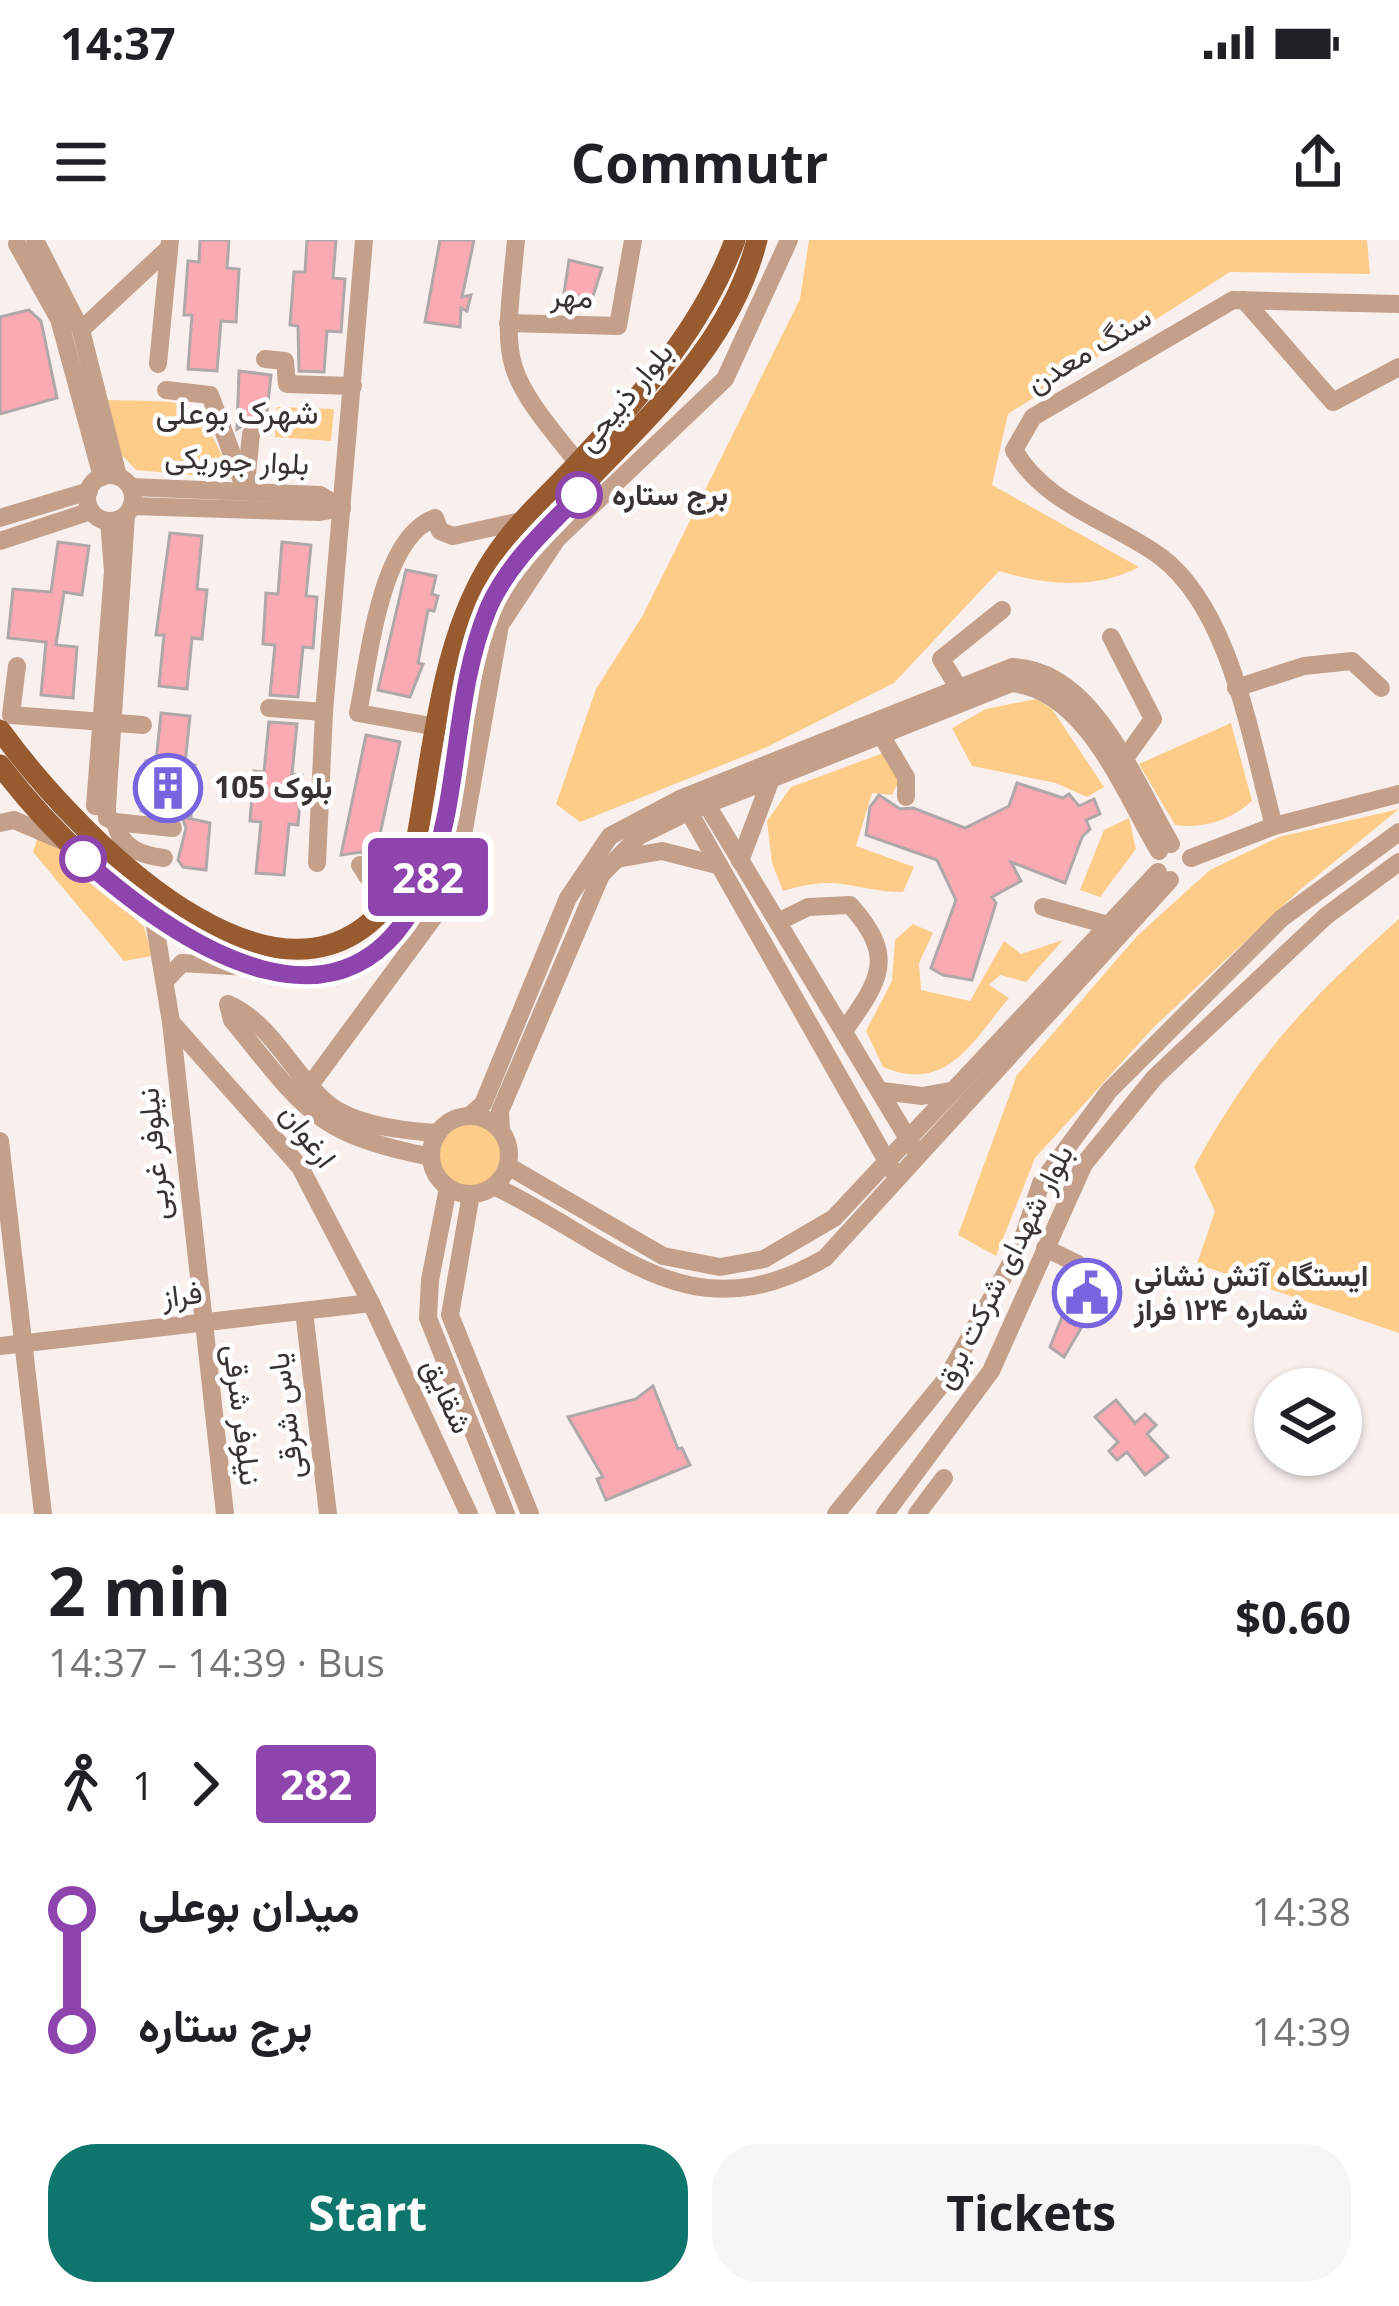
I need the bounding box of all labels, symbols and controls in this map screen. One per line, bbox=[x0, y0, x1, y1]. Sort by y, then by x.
text: 14:37 bbox=[60, 12, 176, 73]
text: Commutr bbox=[571, 125, 828, 199]
icon: menu bbox=[48, 129, 114, 195]
icon: share bbox=[1285, 129, 1351, 195]
street label: مهر bbox=[549, 274, 594, 317]
street label: سنگ معدن bbox=[1018, 295, 1158, 402]
street label: بلوار ذبیحی bbox=[566, 333, 682, 459]
district label: شهرک بوعلی bbox=[155, 389, 319, 434]
street label: بلوار جوریکی bbox=[164, 435, 310, 484]
marker: برج ستاره bbox=[557, 473, 601, 517]
place label: برج ستاره bbox=[612, 473, 728, 515]
building icon: بلوک 105 bbox=[133, 753, 203, 823]
place label: بلوک 105 bbox=[214, 766, 332, 807]
unlabelled marker bbox=[61, 837, 105, 881]
line badge: 282 bbox=[359, 838, 497, 916]
text: 282 bbox=[392, 848, 464, 905]
street label: نیلوفر غربی bbox=[126, 1086, 179, 1222]
street label: ارغوان bbox=[271, 1094, 347, 1176]
street label: بلوار شهدای شرکت برق bbox=[923, 1137, 1082, 1395]
place label: ایستگاه آتش نشانی شماره ۱۲۴ فراز bbox=[1133, 1254, 1369, 1329]
public building icon: ایستگاه آتش نشانی شماره ۱۲۴ فراز bbox=[1052, 1258, 1122, 1328]
street label: فراز bbox=[158, 1271, 204, 1316]
street label: نیلوفر شرقی bbox=[215, 1342, 272, 1488]
street label: یاس شرقی bbox=[256, 1351, 313, 1482]
street label: شقایق bbox=[413, 1351, 484, 1440]
map controls bbox=[1254, 1368, 1362, 1476]
button: layers bbox=[1254, 1368, 1362, 1476]
text: 2 min bbox=[48, 1545, 231, 1635]
text: $0.60 bbox=[1235, 1586, 1351, 1647]
text: 14:37 – 14:39 · Bus bbox=[48, 1635, 385, 1688]
icon: walk bbox=[48, 1751, 114, 1817]
icon: forward bbox=[172, 1751, 238, 1817]
text: 282 bbox=[280, 1755, 352, 1812]
text: 1 bbox=[132, 1758, 154, 1811]
text: میدان بوعلی bbox=[138, 1874, 360, 1935]
text: 14:38 bbox=[1252, 1884, 1351, 1937]
text: برج ستاره bbox=[138, 1994, 312, 2055]
text: 14:39 bbox=[1252, 2004, 1351, 2057]
button: Start bbox=[48, 2144, 688, 2282]
button: Tickets bbox=[712, 2144, 1351, 2282]

